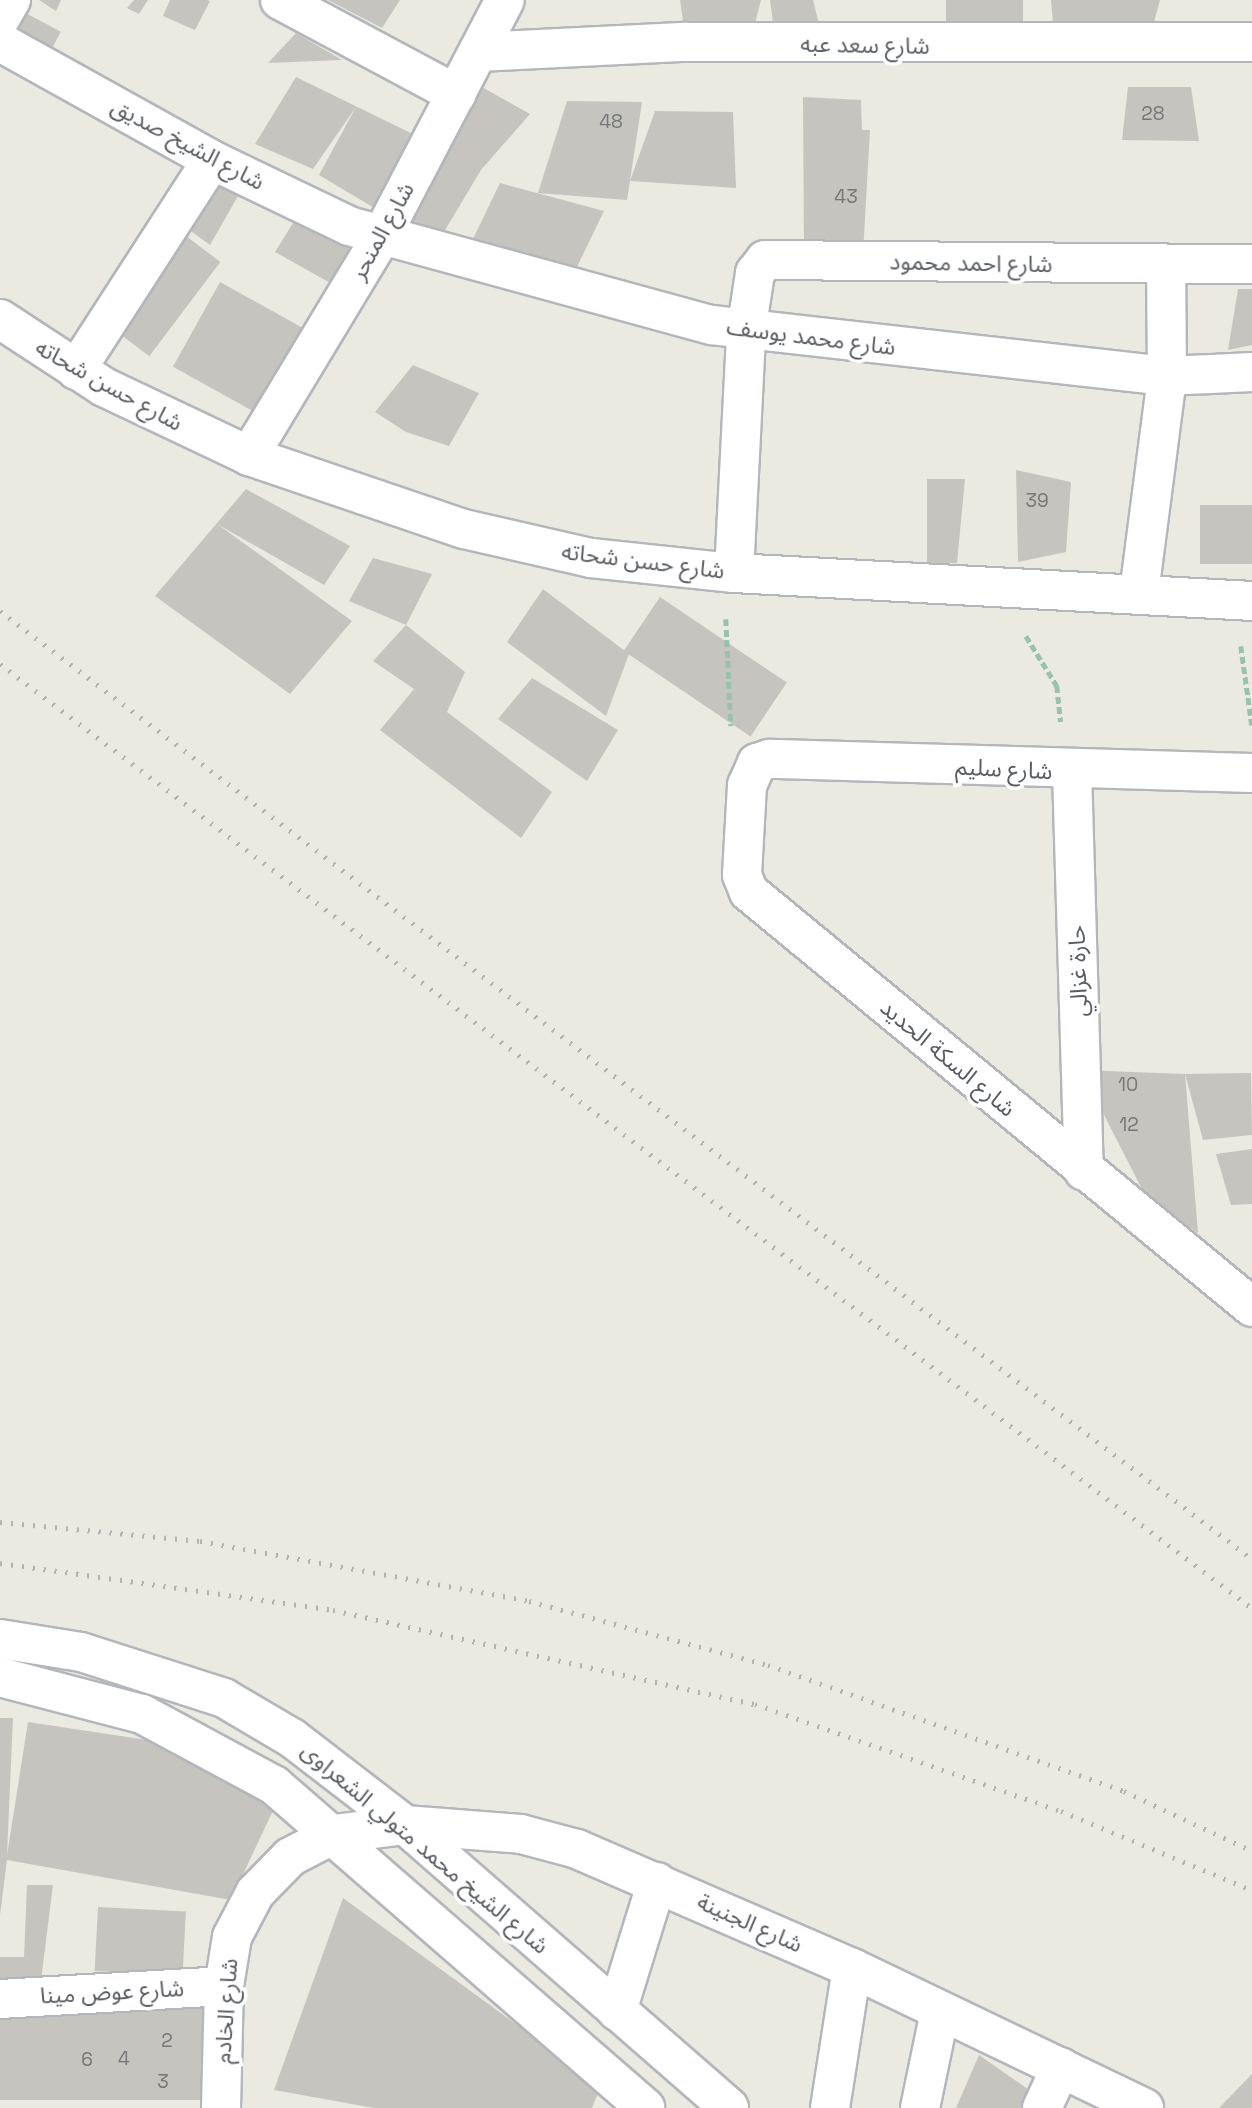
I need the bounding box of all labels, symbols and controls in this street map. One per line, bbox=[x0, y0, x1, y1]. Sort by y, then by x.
street label: شارع سعد عبه bbox=[800, 30, 930, 60]
street label: شارع الشيخ صديق bbox=[107, 92, 269, 196]
house number: 28 bbox=[1141, 103, 1165, 125]
house number: 48 bbox=[599, 111, 623, 133]
street label: شارع المنحر bbox=[344, 177, 420, 285]
house number: 43 bbox=[834, 186, 858, 208]
street label: شارع احمد محمود bbox=[889, 248, 1053, 278]
street label: شارع محمد يوسف bbox=[725, 313, 897, 361]
street label: شارع حسن شحاته bbox=[31, 333, 187, 437]
house number: 39 bbox=[1025, 490, 1049, 512]
street label: شارع حسن شحاته bbox=[560, 537, 726, 585]
street label: شارع سليم bbox=[955, 753, 1053, 785]
street label: حارة غزالي bbox=[1063, 925, 1093, 1017]
street label: شارع السكة الحديد bbox=[875, 993, 1021, 1123]
house number: 10 bbox=[1118, 1074, 1138, 1096]
house number: 12 bbox=[1119, 1114, 1139, 1136]
street label: شارع الشيخ محمد متولي الشعراوى bbox=[296, 1736, 554, 1960]
street label: شارع الجنينة bbox=[693, 1888, 807, 1958]
street label: شارع الخادم bbox=[209, 1957, 243, 2065]
street label: شارع عوض مينا bbox=[39, 1974, 185, 2010]
house number: 2 bbox=[161, 2030, 173, 2052]
house number: 4 bbox=[118, 2048, 130, 2070]
house number: 6 bbox=[81, 2049, 93, 2071]
house number: 3 bbox=[157, 2071, 169, 2093]

